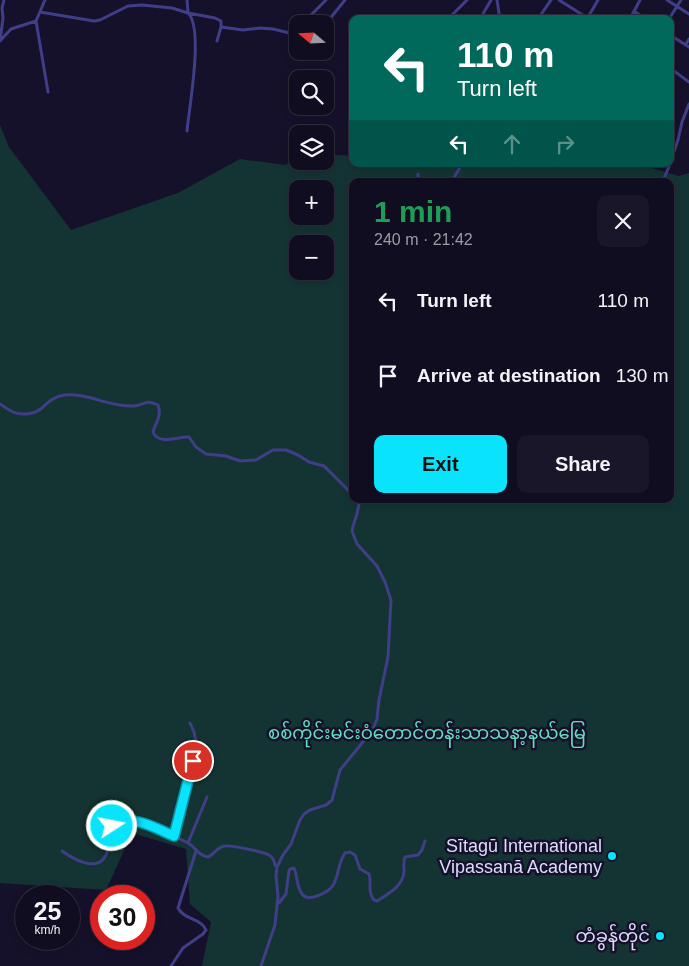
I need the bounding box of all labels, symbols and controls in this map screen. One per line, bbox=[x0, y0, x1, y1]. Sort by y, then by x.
north arrow bbox=[289, 15, 334, 60]
map controls bbox=[289, 15, 334, 280]
icon: left bbox=[374, 35, 439, 100]
text: 110 m bbox=[457, 35, 554, 74]
button: search bbox=[289, 70, 334, 115]
text: Turn left bbox=[457, 76, 537, 101]
button: layers bbox=[289, 125, 334, 170]
icon: left bbox=[445, 130, 473, 158]
icon: ahead bbox=[498, 130, 526, 158]
icon: right bbox=[551, 130, 579, 158]
button: + bbox=[289, 180, 334, 225]
text: 1 min bbox=[374, 195, 452, 228]
button: close bbox=[597, 195, 649, 247]
text: 240 m · 21:42 bbox=[374, 231, 473, 248]
button: − bbox=[289, 235, 334, 280]
icon: left bbox=[374, 287, 402, 315]
text: Turn left bbox=[417, 290, 492, 311]
text: 110 m bbox=[598, 290, 649, 311]
icon: arrive bbox=[374, 362, 402, 390]
text: Arrive at destination bbox=[417, 365, 601, 386]
text: 130 m bbox=[616, 365, 669, 386]
button: Exit bbox=[374, 435, 507, 493]
button: Share bbox=[517, 435, 649, 493]
park label: စစ်ကိုင်းမင်းဝံတောင်တန်းသာသနာ့နယ်မြေ bbox=[268, 719, 586, 748]
pin bbox=[172, 740, 214, 782]
icon: arrive bbox=[179, 747, 207, 775]
position arrow bbox=[85, 799, 137, 851]
place label: Sītagū International Vipassanā Academy bbox=[439, 836, 602, 877]
marker: Sītagū International Vipassanā Academy bbox=[606, 850, 618, 862]
speed limit sign: 30 bbox=[90, 885, 155, 950]
text: 25 bbox=[34, 897, 61, 925]
place label: တံခွန်တိုင် bbox=[575, 922, 650, 951]
text: km/h bbox=[34, 923, 61, 937]
marker: တံခွန်တိုင် bbox=[654, 930, 666, 942]

